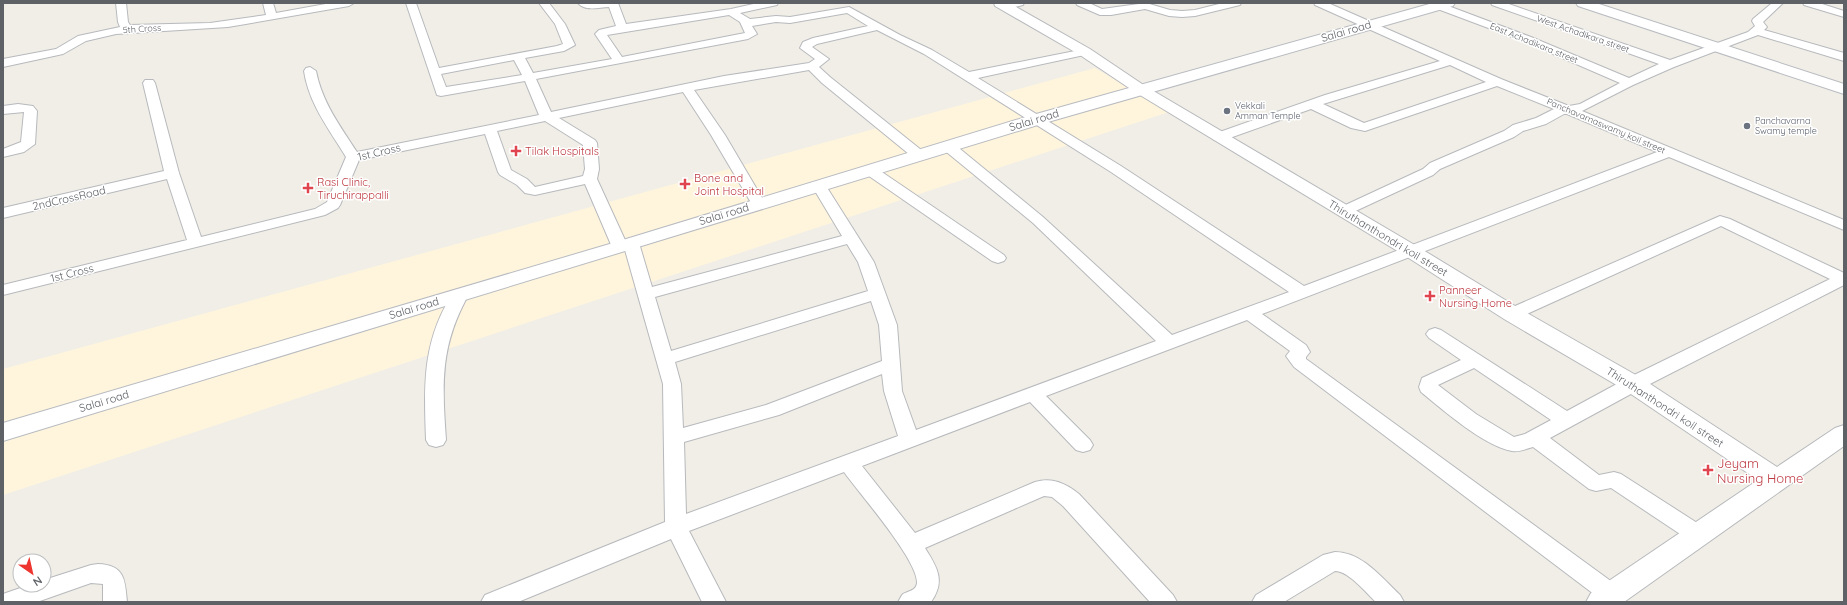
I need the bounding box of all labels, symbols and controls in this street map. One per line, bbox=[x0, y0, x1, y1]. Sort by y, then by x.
street label: West Achadikara street bbox=[1535, 13, 1631, 55]
street label: Salai road bbox=[1319, 17, 1373, 45]
street label: East Achadikara street bbox=[1489, 20, 1580, 65]
street label: 5th Cross bbox=[122, 22, 162, 35]
street label: Panchavarnaswamy koil street bbox=[1545, 95, 1667, 156]
place label: Vekkali Amman Temple bbox=[1235, 100, 1301, 121]
street label: Salai road bbox=[1007, 106, 1061, 134]
marker: Vekkali Amman Temple bbox=[1222, 106, 1232, 116]
place label: Panchavarna Swamy temple bbox=[1755, 115, 1817, 136]
marker: Panchavarna Swamy temple bbox=[1742, 121, 1752, 131]
street label: 1st Cross bbox=[356, 140, 402, 164]
place label: Tilak Hospitals bbox=[525, 144, 599, 158]
marker: Tilak Hospitals bbox=[510, 145, 522, 157]
place label: Bone and Joint Hospital bbox=[694, 171, 764, 198]
place label: Rasi Clinic, Tiruchirappalli bbox=[317, 175, 389, 202]
marker: Bone and Joint Hospital bbox=[679, 178, 691, 190]
marker: Rasi Clinic, Tiruchirappalli bbox=[302, 182, 314, 194]
street label: 2ndCrossRoad bbox=[31, 183, 107, 213]
street label: Thiruthanthondri koil street bbox=[1326, 197, 1451, 279]
street label: Salai road bbox=[697, 200, 751, 228]
street label: 1st Cross bbox=[49, 261, 95, 285]
place label: Panneer Nursing Home bbox=[1439, 283, 1512, 310]
marker: Panneer Nursing Home bbox=[1424, 290, 1436, 302]
street label: Salai road bbox=[387, 294, 441, 322]
street label: Thiruthanthondri koil street bbox=[1604, 364, 1727, 450]
street label: Salai road bbox=[77, 387, 131, 415]
place label: Jeyam Nursing Home bbox=[1717, 455, 1803, 486]
marker: Jeyam Nursing Home bbox=[1702, 464, 1714, 476]
north arrow bbox=[12, 553, 52, 593]
text: N bbox=[30, 573, 45, 589]

